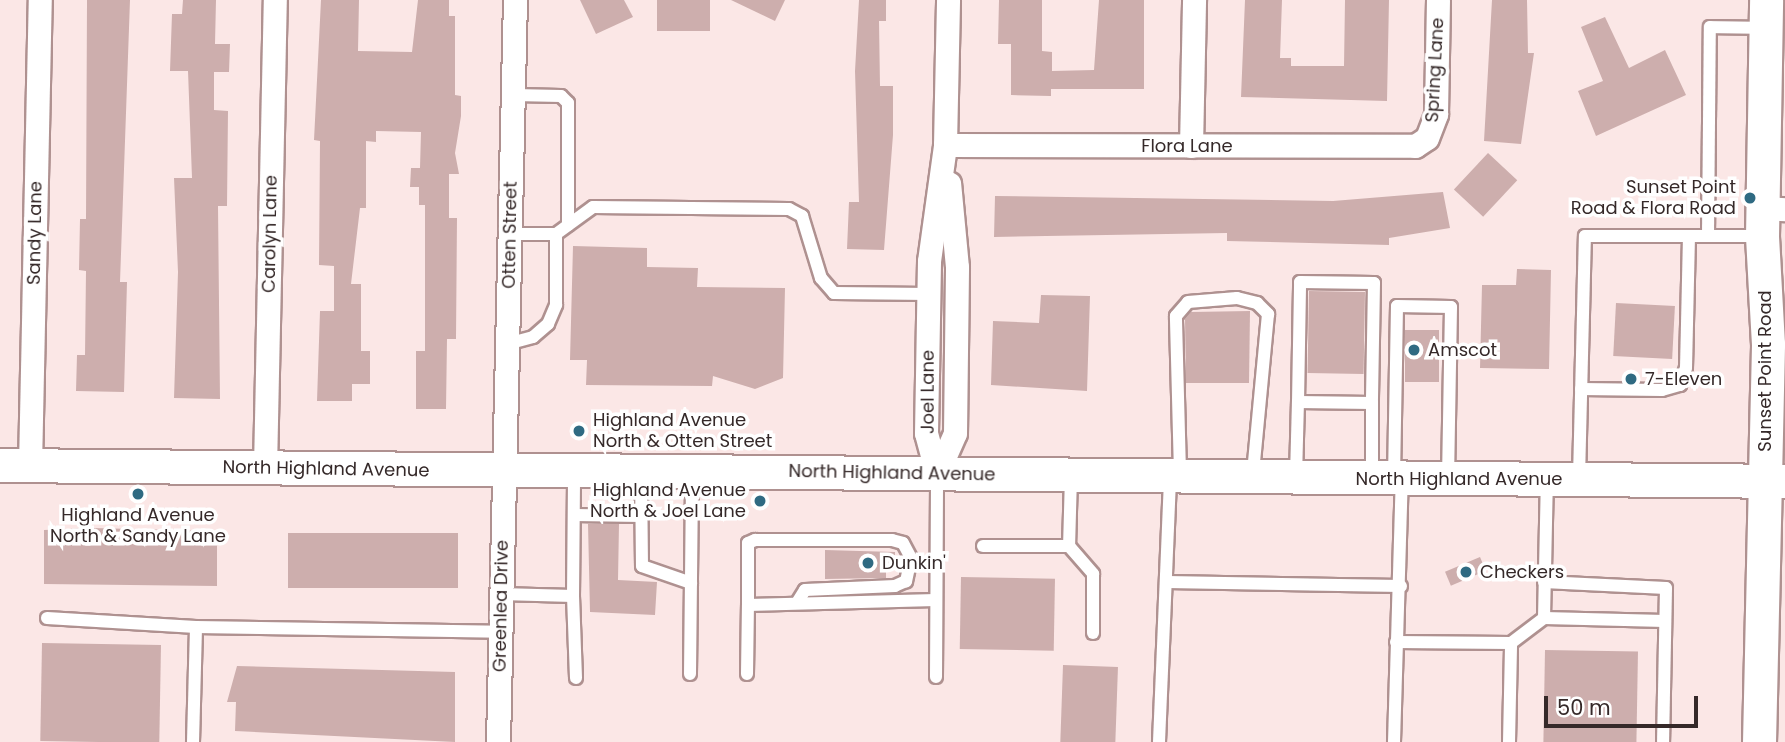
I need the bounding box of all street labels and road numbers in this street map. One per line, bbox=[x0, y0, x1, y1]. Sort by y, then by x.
street label: Spring Lane bbox=[1421, 17, 1449, 123]
street label: Flora Lane bbox=[1141, 135, 1233, 157]
street label: Carolyn Lane bbox=[258, 175, 282, 293]
street label: Sandy Lane bbox=[23, 181, 47, 285]
street label: Otten Street bbox=[498, 181, 522, 289]
street label: Sunset Point Road bbox=[1754, 290, 1776, 452]
street label: Joel Lane bbox=[917, 350, 939, 434]
street label: North Highland Avenue bbox=[222, 456, 430, 482]
street label: North Highland Avenue bbox=[788, 460, 996, 486]
street label: North Highland Avenue bbox=[1355, 468, 1563, 490]
street label: Greenlea Drive bbox=[489, 540, 513, 672]

